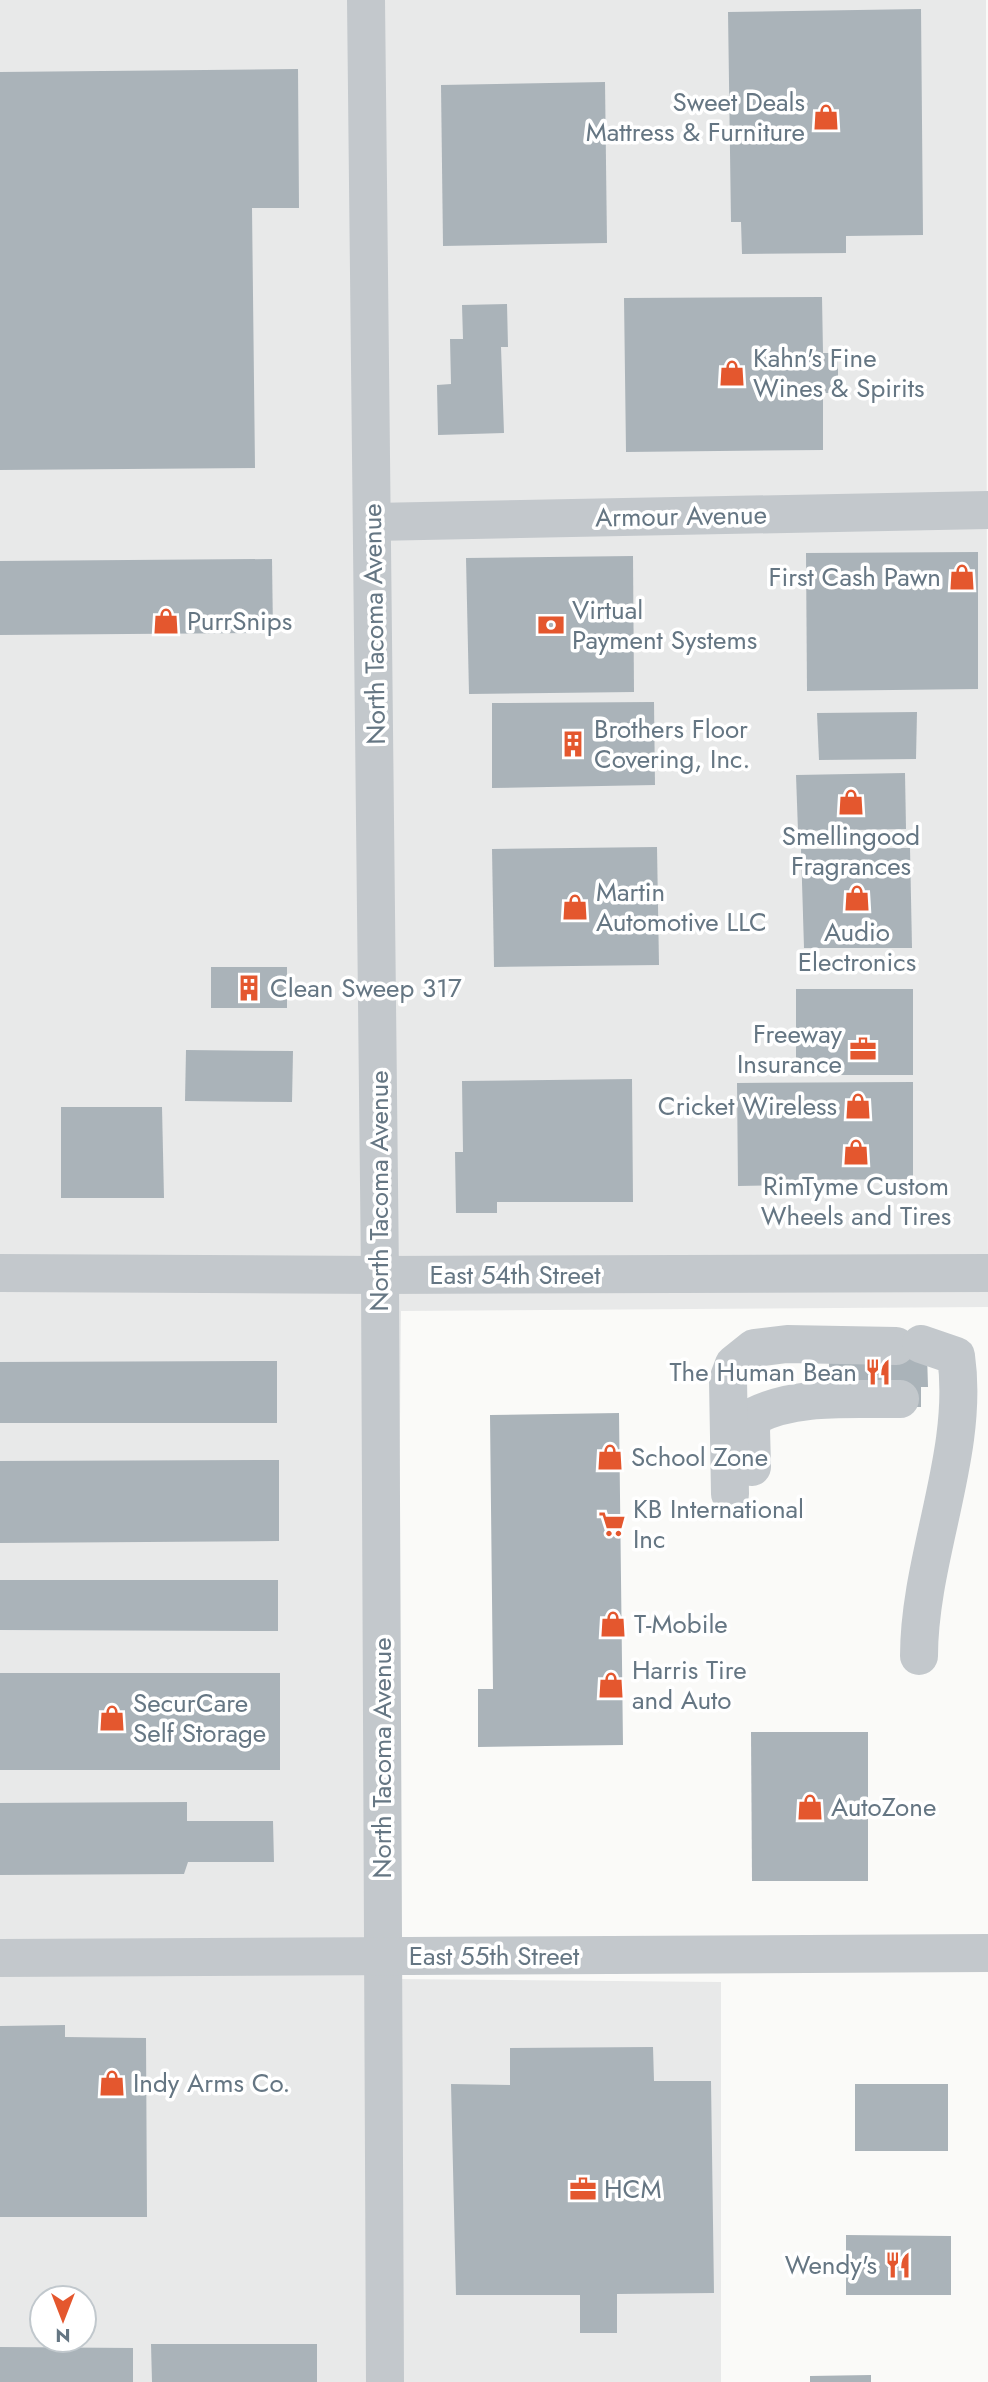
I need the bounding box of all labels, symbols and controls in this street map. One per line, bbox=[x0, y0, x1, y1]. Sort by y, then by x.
place label: Sweet Deals Mattress & Furniture bbox=[586, 83, 805, 151]
shop icon: Sweet Deals Mattress & Furniture bbox=[811, 102, 841, 132]
place label: Kahn's Fine Wines & Spirits bbox=[753, 339, 924, 407]
shop icon: Kahn's Fine Wines & Spirits bbox=[717, 358, 747, 388]
street label: Armour Avenue bbox=[595, 496, 767, 536]
street label: North Tacoma Avenue bbox=[353, 503, 395, 745]
place label: First Cash Pawn bbox=[768, 558, 941, 596]
shop icon: First Cash Pawn bbox=[947, 562, 977, 592]
place label: Virtual Payment Systems bbox=[572, 591, 757, 659]
place label: PurrSnips bbox=[187, 602, 292, 640]
shop icon: PurrSnips bbox=[151, 606, 181, 636]
bank icon: Virtual Payment Systems bbox=[536, 610, 566, 640]
place label: Brothers Floor Covering, Inc. bbox=[594, 710, 750, 778]
building icon: Brothers Floor Covering, Inc. bbox=[558, 729, 588, 759]
shop icon: Smellingood Fragrances bbox=[836, 787, 866, 817]
place label: Smellingood Fragrances bbox=[782, 817, 920, 885]
place label: Martin Automotive LLC bbox=[596, 873, 767, 941]
shop icon: Audio Electronics bbox=[842, 883, 872, 913]
shop icon: Martin Automotive LLC bbox=[560, 892, 590, 922]
place label: Audio Electronics bbox=[798, 913, 916, 981]
place label: Clean Sweep 317 bbox=[270, 969, 462, 1007]
building icon: Clean Sweep 317 bbox=[234, 973, 264, 1003]
place label: Freeway Insurance bbox=[737, 1015, 843, 1083]
office icon: Freeway Insurance bbox=[848, 1034, 878, 1064]
street label: North Tacoma Avenue bbox=[360, 1070, 398, 1312]
place label: Cricket Wireless bbox=[658, 1087, 837, 1125]
shop icon: Cricket Wireless bbox=[843, 1091, 873, 1121]
shop icon: RimTyme Custom Wheels and Tires bbox=[841, 1137, 871, 1167]
place label: RimTyme Custom Wheels and Tires bbox=[761, 1167, 951, 1235]
street label: East 54th Street bbox=[430, 1256, 601, 1294]
place label: The Human Bean bbox=[670, 1353, 857, 1391]
restaurant icon: The Human Bean bbox=[863, 1357, 893, 1387]
place label: School Zone bbox=[631, 1438, 768, 1476]
shop icon: School Zone bbox=[595, 1442, 625, 1472]
place label: KB International Inc bbox=[633, 1490, 804, 1558]
supermarket icon: KB International Inc bbox=[597, 1509, 627, 1539]
place label: T-Mobile bbox=[634, 1605, 728, 1643]
shop icon: T-Mobile bbox=[598, 1609, 628, 1639]
street label: North Tacoma Avenue bbox=[363, 1637, 401, 1879]
place label: Harris Tire and Auto bbox=[632, 1651, 747, 1719]
shop icon: Harris Tire and Auto bbox=[596, 1670, 626, 1700]
place label: SecurCare Self Storage bbox=[133, 1684, 266, 1752]
shop icon: SecurCare Self Storage bbox=[97, 1703, 127, 1733]
place label: AutoZone bbox=[831, 1788, 936, 1826]
shop icon: AutoZone bbox=[795, 1792, 825, 1822]
street label: East 55th Street bbox=[409, 1937, 580, 1975]
place label: Indy Arms Co. bbox=[133, 2064, 290, 2102]
shop icon: Indy Arms Co. bbox=[97, 2068, 127, 2098]
place label: HCM bbox=[604, 2170, 661, 2208]
office icon: HCM bbox=[568, 2174, 598, 2204]
place label: Wendy's bbox=[785, 2246, 877, 2284]
restaurant icon: Wendy's bbox=[883, 2250, 913, 2280]
north arrow bbox=[28, 2284, 98, 2354]
text: N bbox=[55, 2322, 71, 2349]

